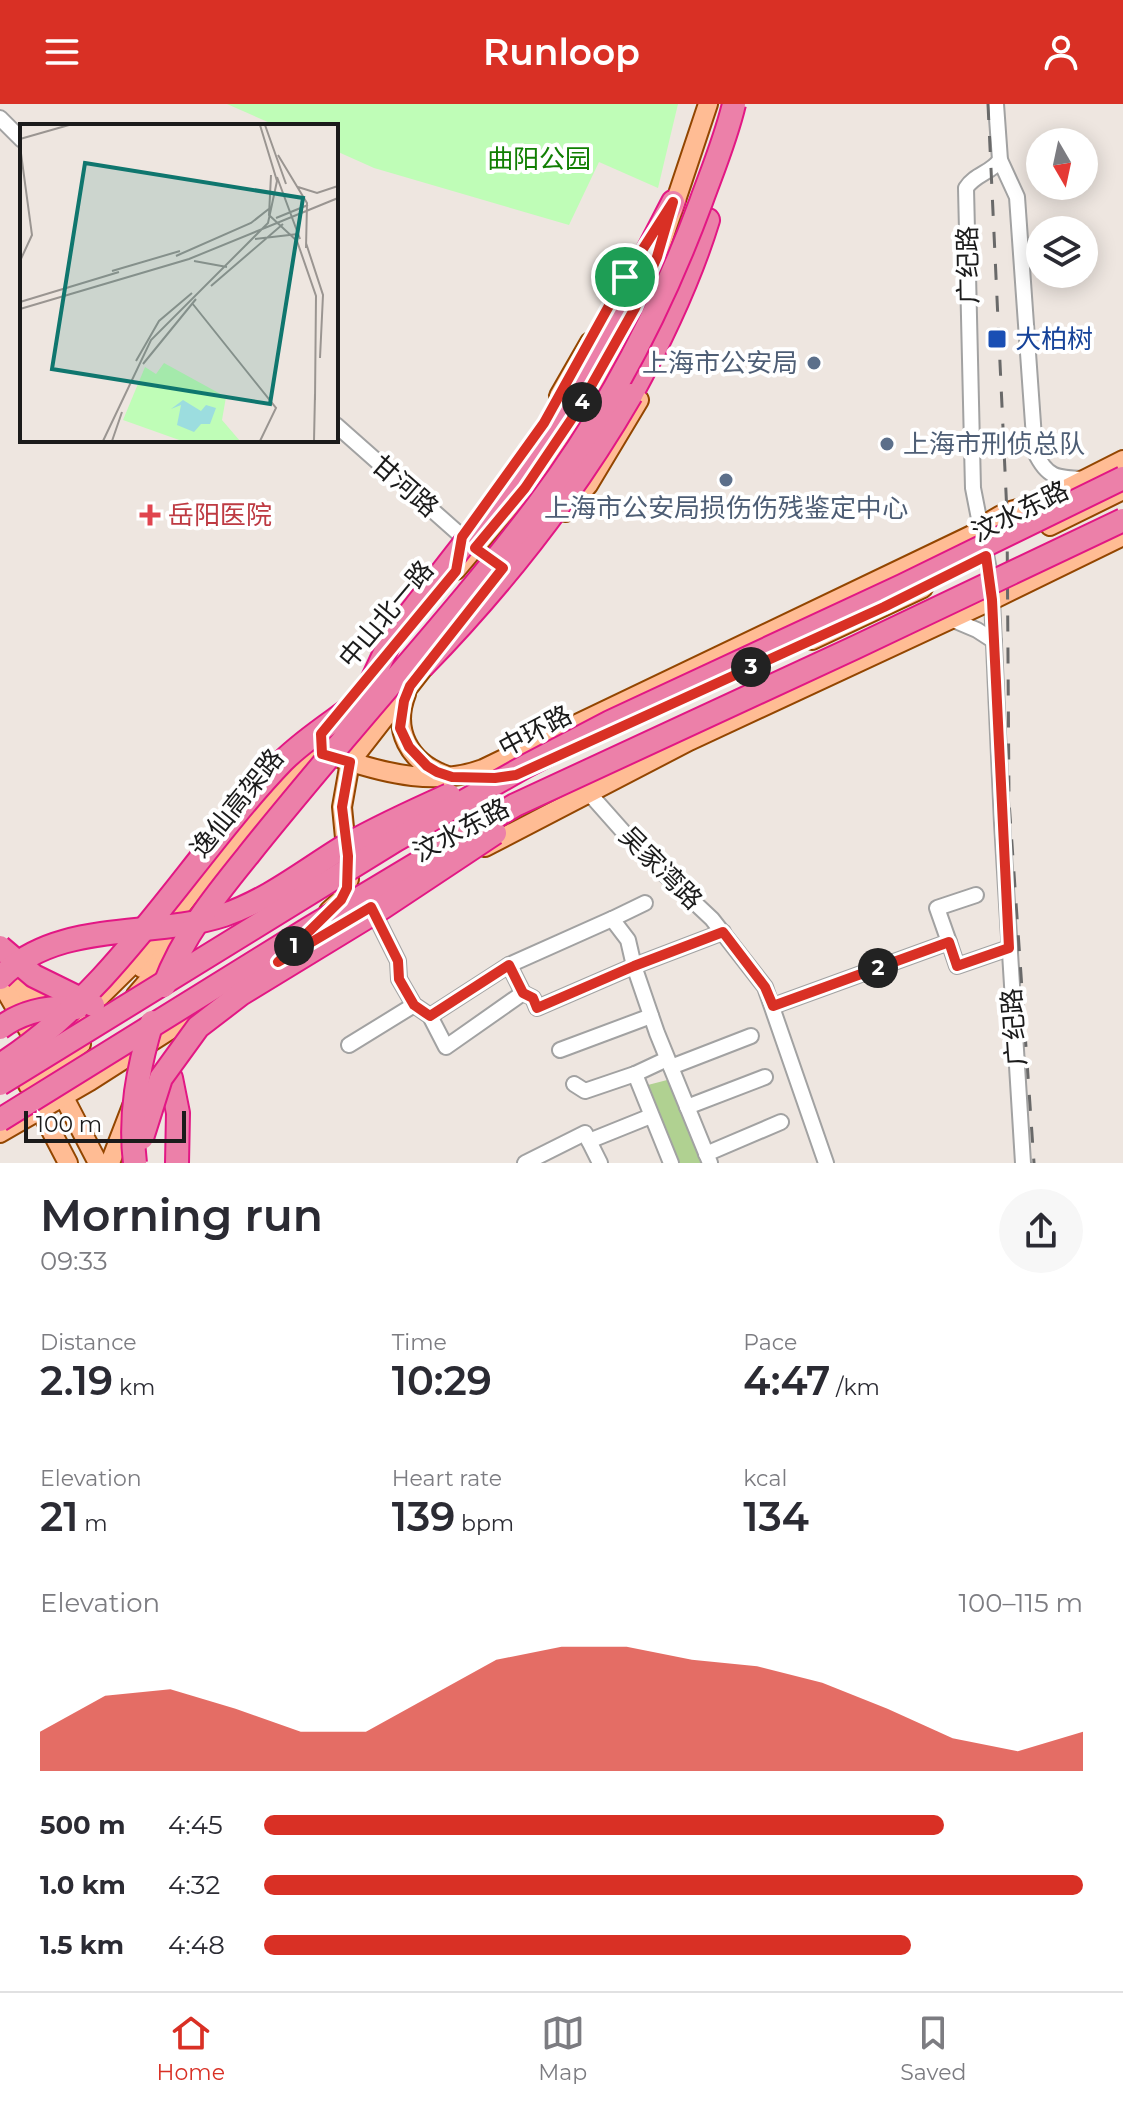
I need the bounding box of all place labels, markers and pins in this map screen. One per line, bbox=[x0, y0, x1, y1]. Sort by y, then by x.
pin bbox=[591, 243, 659, 311]
place label: 大柏树 bbox=[1015, 323, 1093, 355]
marker: 大柏树 bbox=[986, 328, 1008, 350]
place label: 上海市公安局 bbox=[642, 347, 798, 379]
marker: 上海市公安局 bbox=[805, 354, 823, 372]
pin: 4 bbox=[562, 382, 602, 422]
place label: 上海市刑侦总队 bbox=[903, 428, 1085, 460]
marker: 上海市刑侦总队 bbox=[878, 435, 896, 453]
marker: 上海市公安局损伤伤残鉴定中心 bbox=[717, 471, 735, 489]
place label: 上海市公安局损伤伤残鉴定中心 bbox=[544, 492, 908, 524]
place label: 岳阳医院 bbox=[168, 499, 272, 531]
marker: 岳阳医院 bbox=[139, 504, 161, 526]
pin: 3 bbox=[731, 647, 771, 687]
pin: 1 bbox=[274, 926, 314, 966]
pin: 2 bbox=[858, 948, 898, 988]

